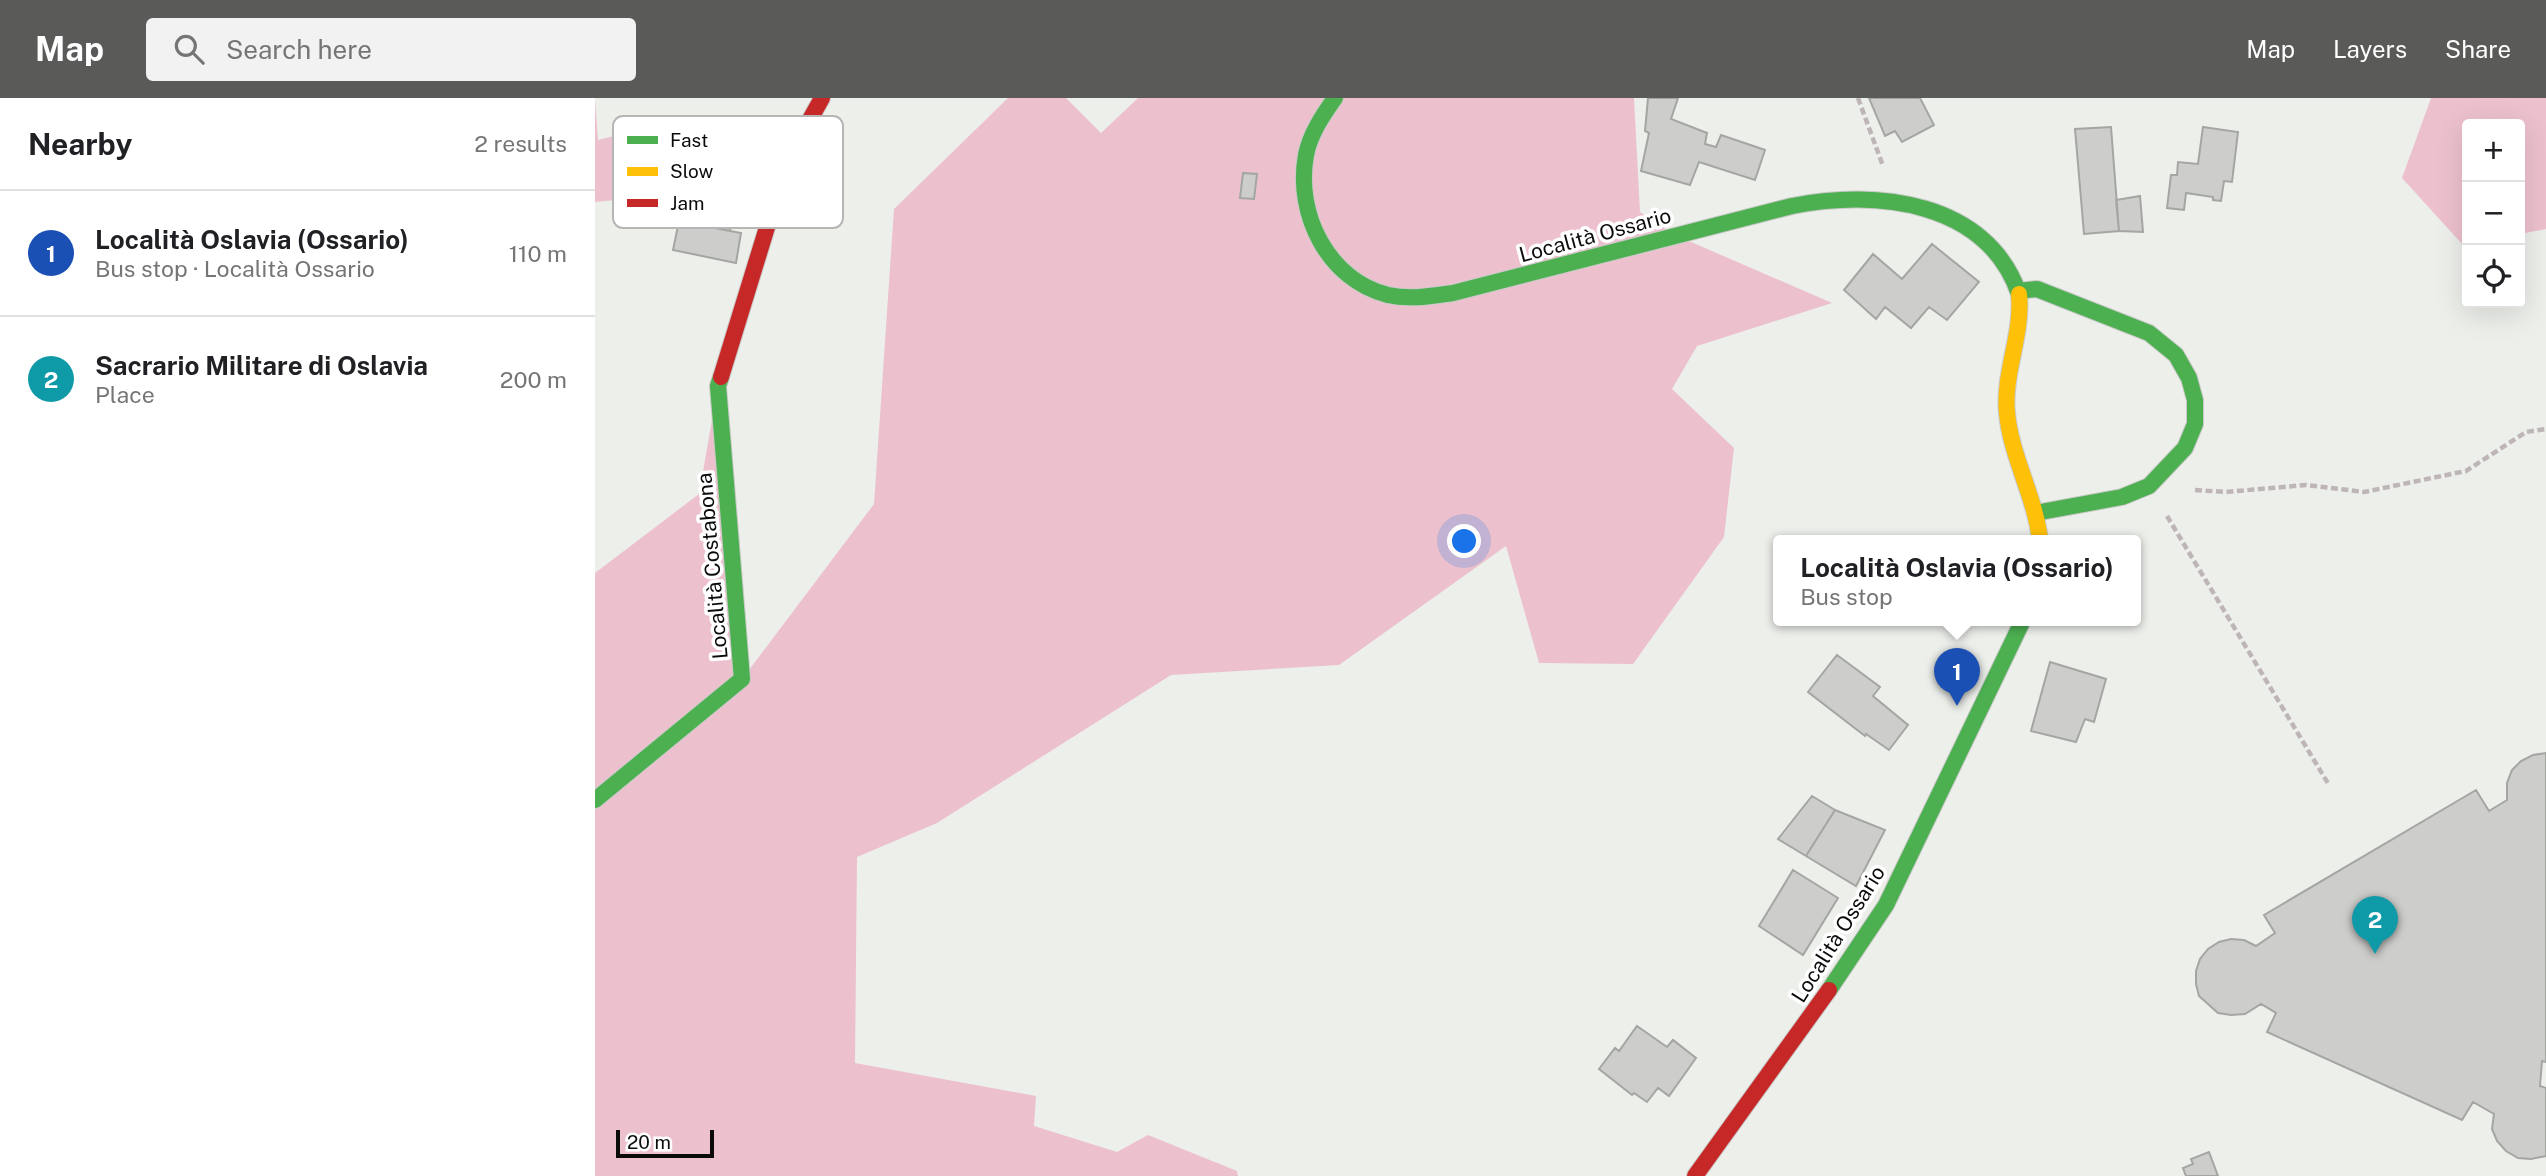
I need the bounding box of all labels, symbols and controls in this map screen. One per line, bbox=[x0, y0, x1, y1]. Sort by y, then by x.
search box bbox=[146, 18, 636, 81]
text: Map bbox=[35, 30, 104, 68]
icon: search bbox=[170, 30, 208, 68]
text: Search here bbox=[226, 34, 372, 65]
text: Map bbox=[2246, 35, 2295, 63]
text: Layers bbox=[2333, 35, 2407, 63]
text: Share bbox=[2445, 35, 2511, 63]
legend bbox=[613, 116, 843, 228]
map controls bbox=[2462, 119, 2525, 308]
button: + bbox=[2462, 119, 2525, 182]
text: Nearby bbox=[28, 126, 132, 162]
text: Fast bbox=[670, 129, 708, 151]
text: 2 results bbox=[474, 130, 567, 157]
text: Slow bbox=[670, 160, 714, 182]
button: − bbox=[2462, 182, 2525, 245]
text: Jam bbox=[670, 192, 704, 214]
street label: Località Ossario bbox=[1516, 203, 1674, 267]
text: Località Oslavia (Ossario) bbox=[95, 224, 409, 255]
text: 1 bbox=[46, 240, 56, 267]
text: 110 m bbox=[509, 240, 567, 267]
button: locate bbox=[2462, 245, 2525, 308]
text: Bus stop · Località Ossario bbox=[95, 255, 375, 282]
text: Sacrario Militare di Oslavia bbox=[95, 350, 428, 381]
text: 2 bbox=[44, 366, 58, 393]
text: 200 m bbox=[500, 366, 567, 393]
text: Place bbox=[95, 381, 155, 408]
street label: Località Costabona bbox=[691, 472, 733, 660]
your location bbox=[1447, 524, 1481, 558]
popup bbox=[1773, 535, 2141, 626]
text: Località Oslavia (Ossario) bbox=[1800, 552, 2114, 583]
text: Bus stop bbox=[1800, 583, 1893, 610]
pin: 1 bbox=[1934, 648, 1980, 706]
street label: Località Ossario bbox=[1786, 861, 1890, 1007]
pin: 2 bbox=[2352, 896, 2398, 954]
scale bar bbox=[616, 1127, 714, 1159]
text: 20 m bbox=[627, 1131, 671, 1153]

